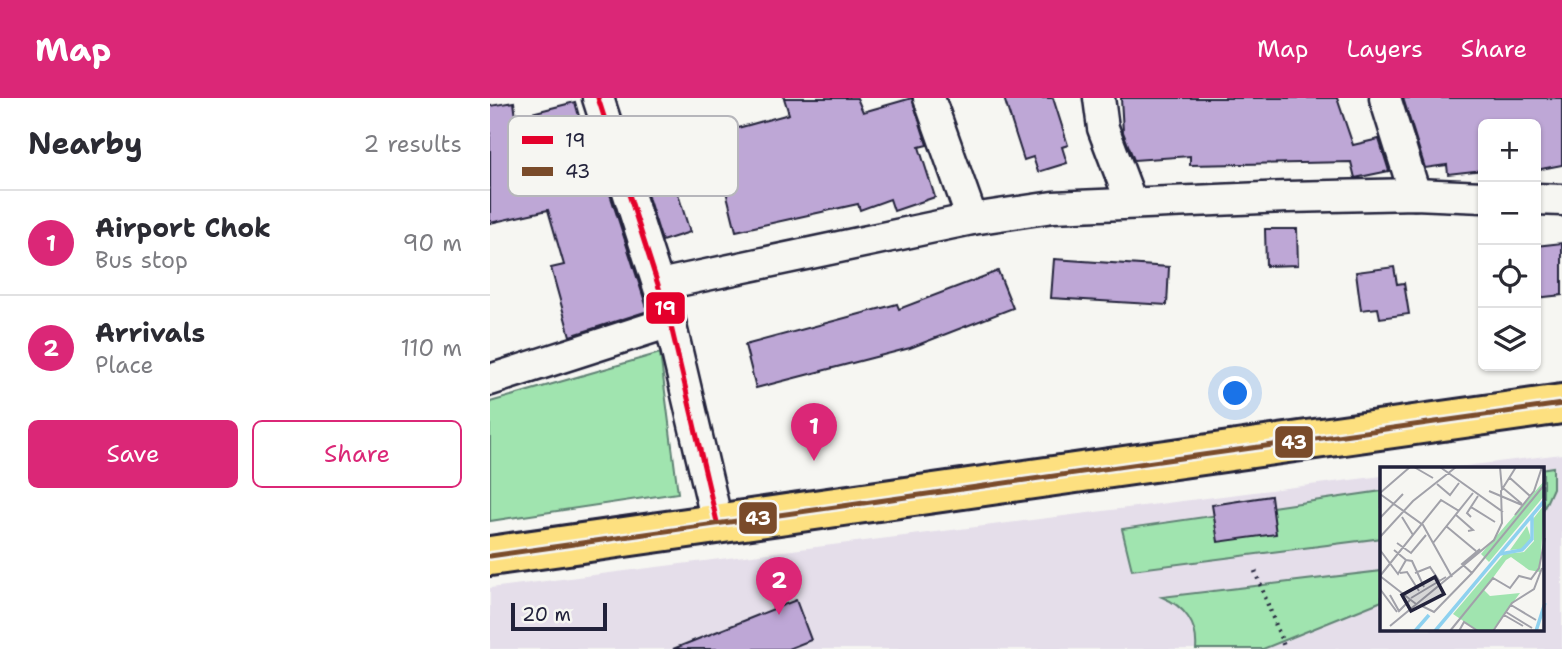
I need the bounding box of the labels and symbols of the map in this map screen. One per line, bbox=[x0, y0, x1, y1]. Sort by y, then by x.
legend bbox=[508, 116, 738, 196]
text: 19 bbox=[565, 128, 586, 153]
text: 43 bbox=[565, 159, 590, 184]
line badge: 19 bbox=[645, 291, 686, 325]
text: 19 bbox=[654, 296, 676, 321]
your location bbox=[1218, 376, 1252, 410]
pin: 1 bbox=[791, 403, 837, 461]
line badge: 43 bbox=[1274, 425, 1314, 459]
text: 43 bbox=[1281, 430, 1307, 455]
inset map bbox=[1380, 467, 1544, 632]
line badge: 43 bbox=[738, 501, 778, 535]
text: 43 bbox=[745, 506, 771, 531]
pin: 2 bbox=[756, 557, 802, 615]
scale bar bbox=[511, 600, 607, 632]

